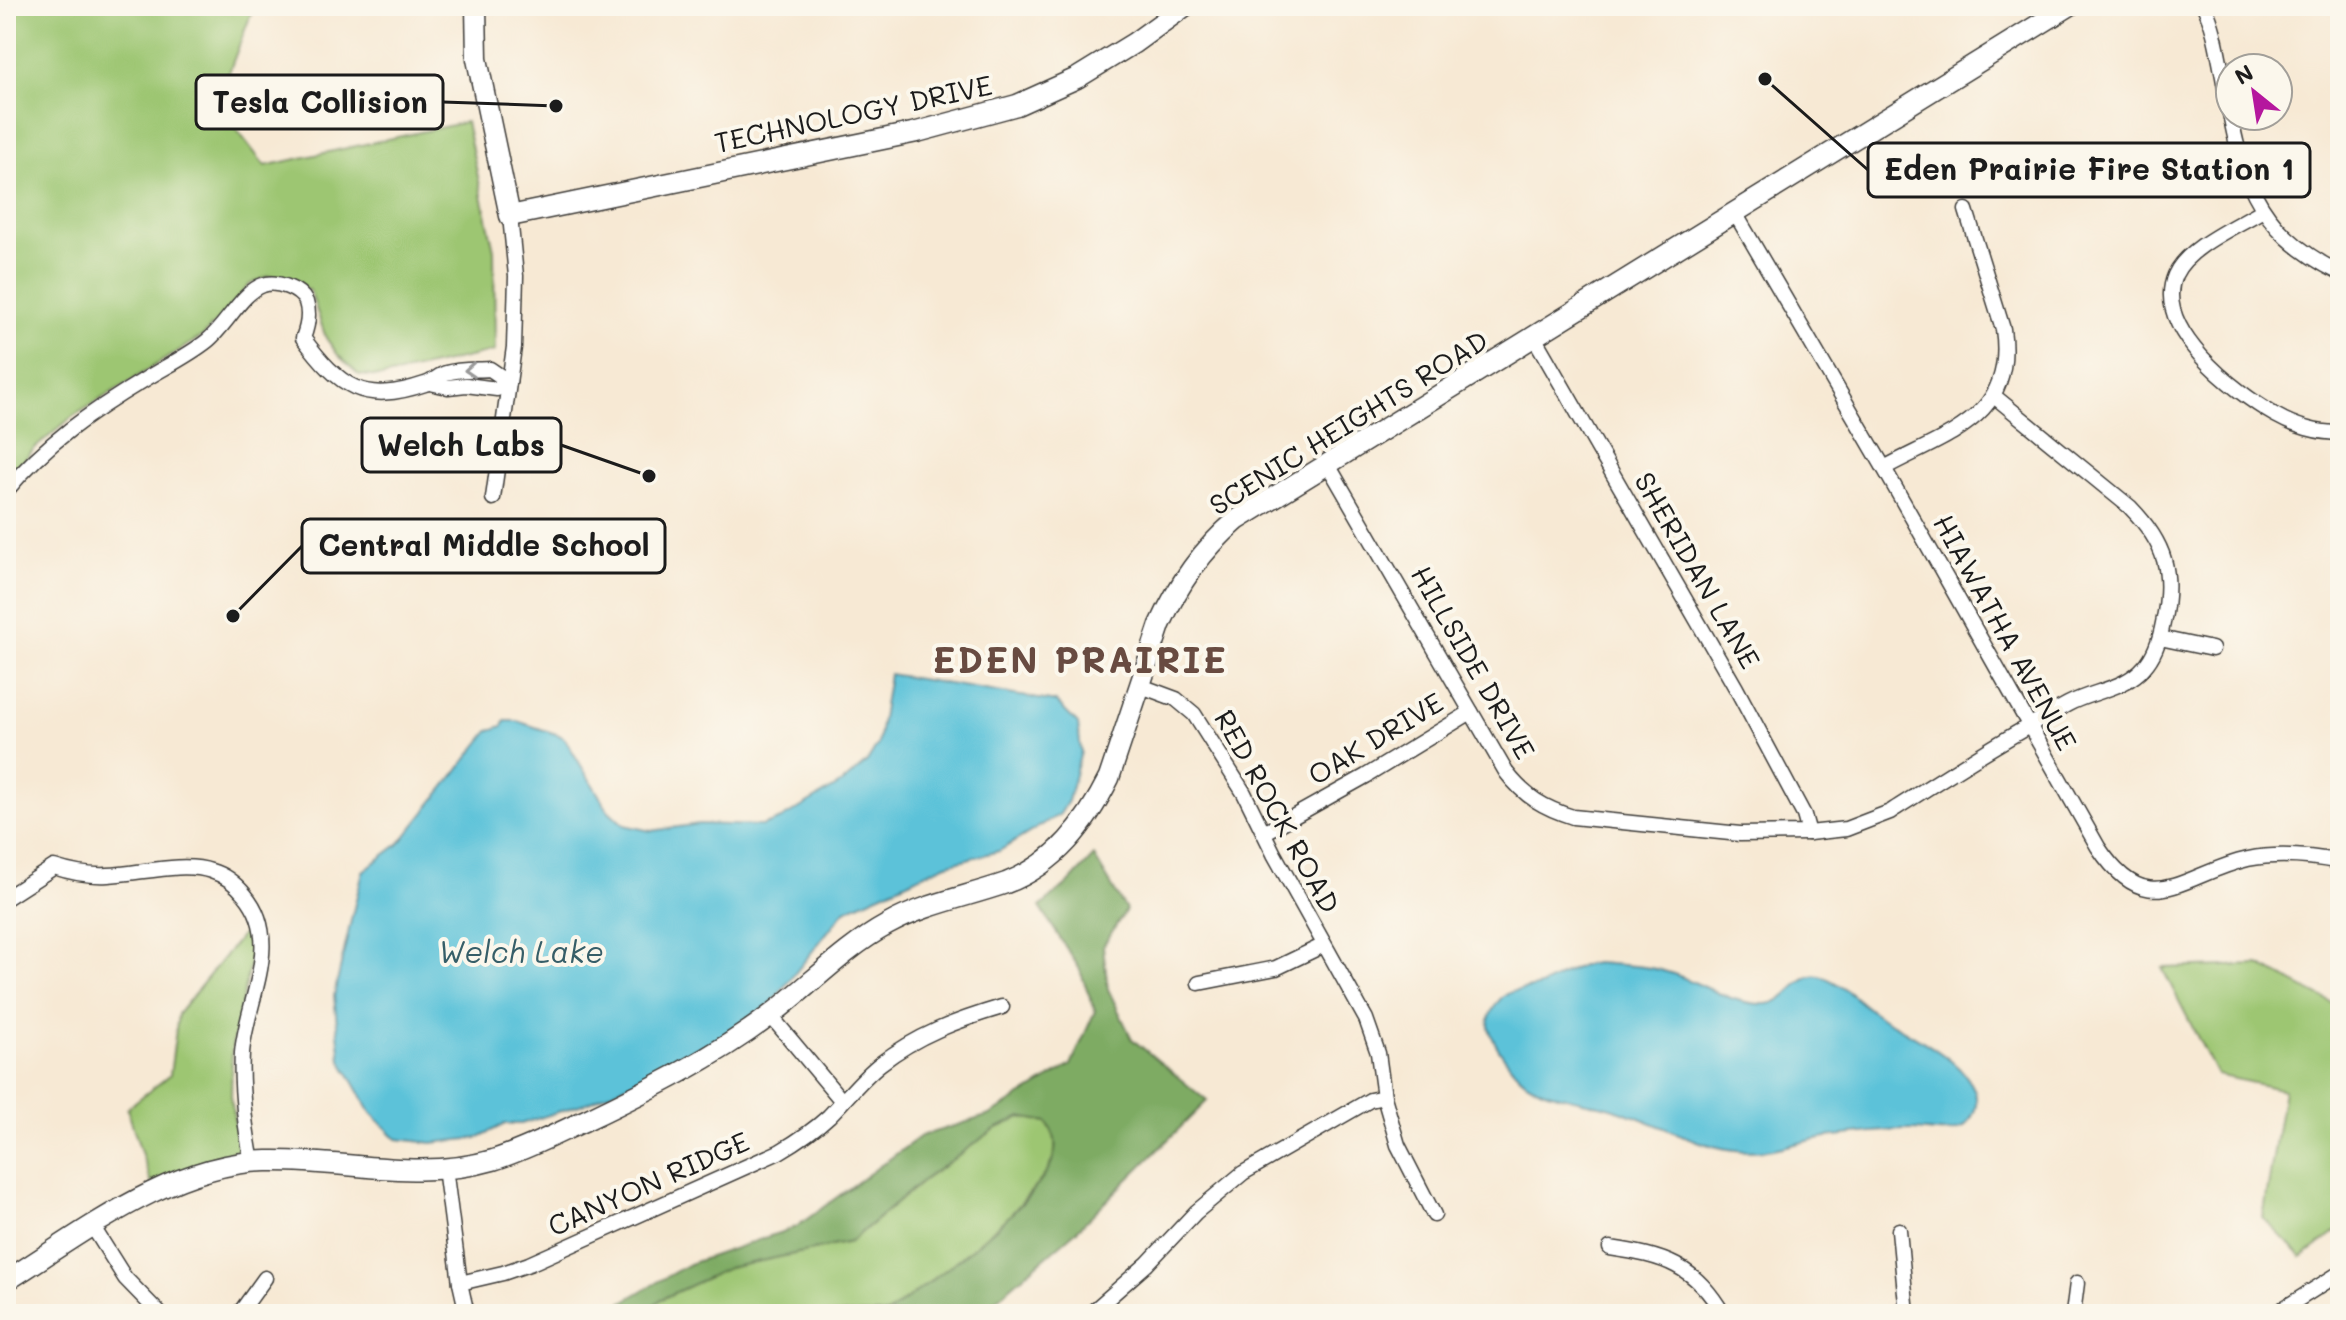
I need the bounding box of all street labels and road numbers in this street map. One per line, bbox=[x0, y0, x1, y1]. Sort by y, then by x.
street label: TECHNOLOGY DRIVE bbox=[711, 66, 995, 160]
street label: SCENIC HEIGHTS ROAD bbox=[1202, 321, 1494, 523]
street label: SHERIDAN LANE bbox=[1627, 465, 1769, 675]
street label: HIAWATHA AVENUE bbox=[1926, 508, 2086, 756]
street label: HILLSIDE DRIVE bbox=[1404, 559, 1544, 765]
street label: OAK DRIVE bbox=[1301, 684, 1449, 792]
street label: RED ROCK ROAD bbox=[1207, 703, 1349, 919]
street label: CANYON RIDGE bbox=[542, 1123, 754, 1243]

